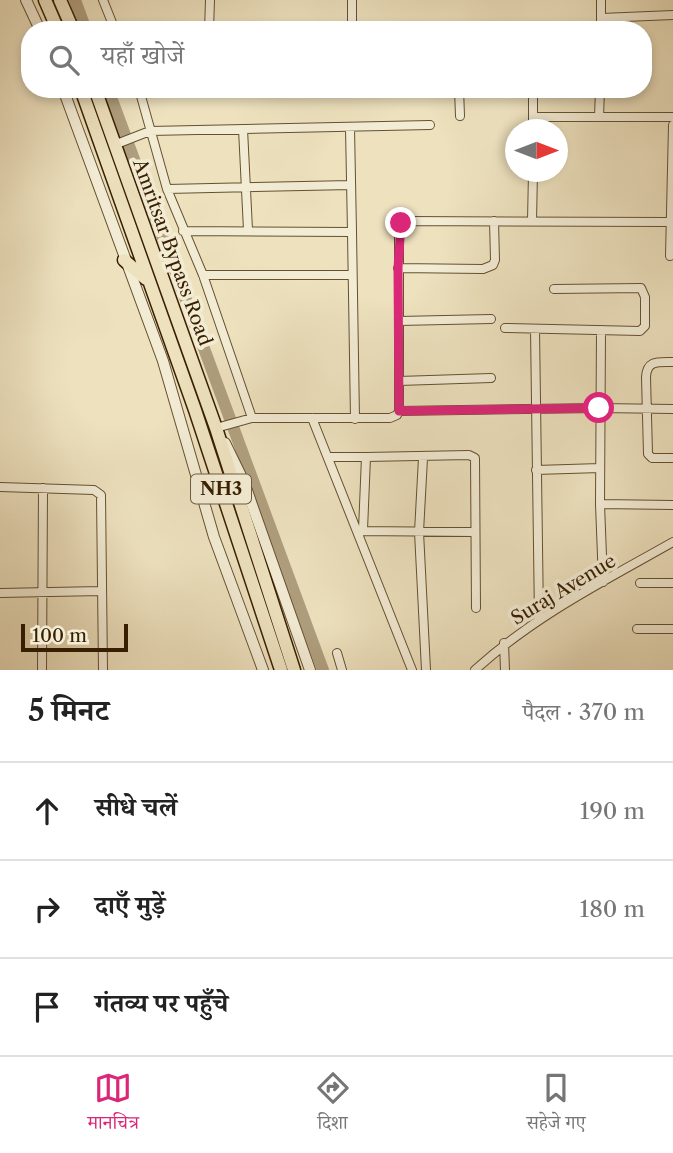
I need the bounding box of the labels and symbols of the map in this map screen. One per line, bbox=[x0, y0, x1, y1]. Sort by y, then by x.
north arrow bbox=[505, 119, 568, 182]
street label: Amritsar Bypass Road bbox=[128, 155, 217, 349]
route end bbox=[385, 207, 416, 238]
route start bbox=[583, 392, 614, 423]
road number: NH3 bbox=[191, 475, 251, 504]
street label: Suraj Avenue bbox=[507, 549, 620, 630]
scale bar bbox=[21, 621, 128, 653]

